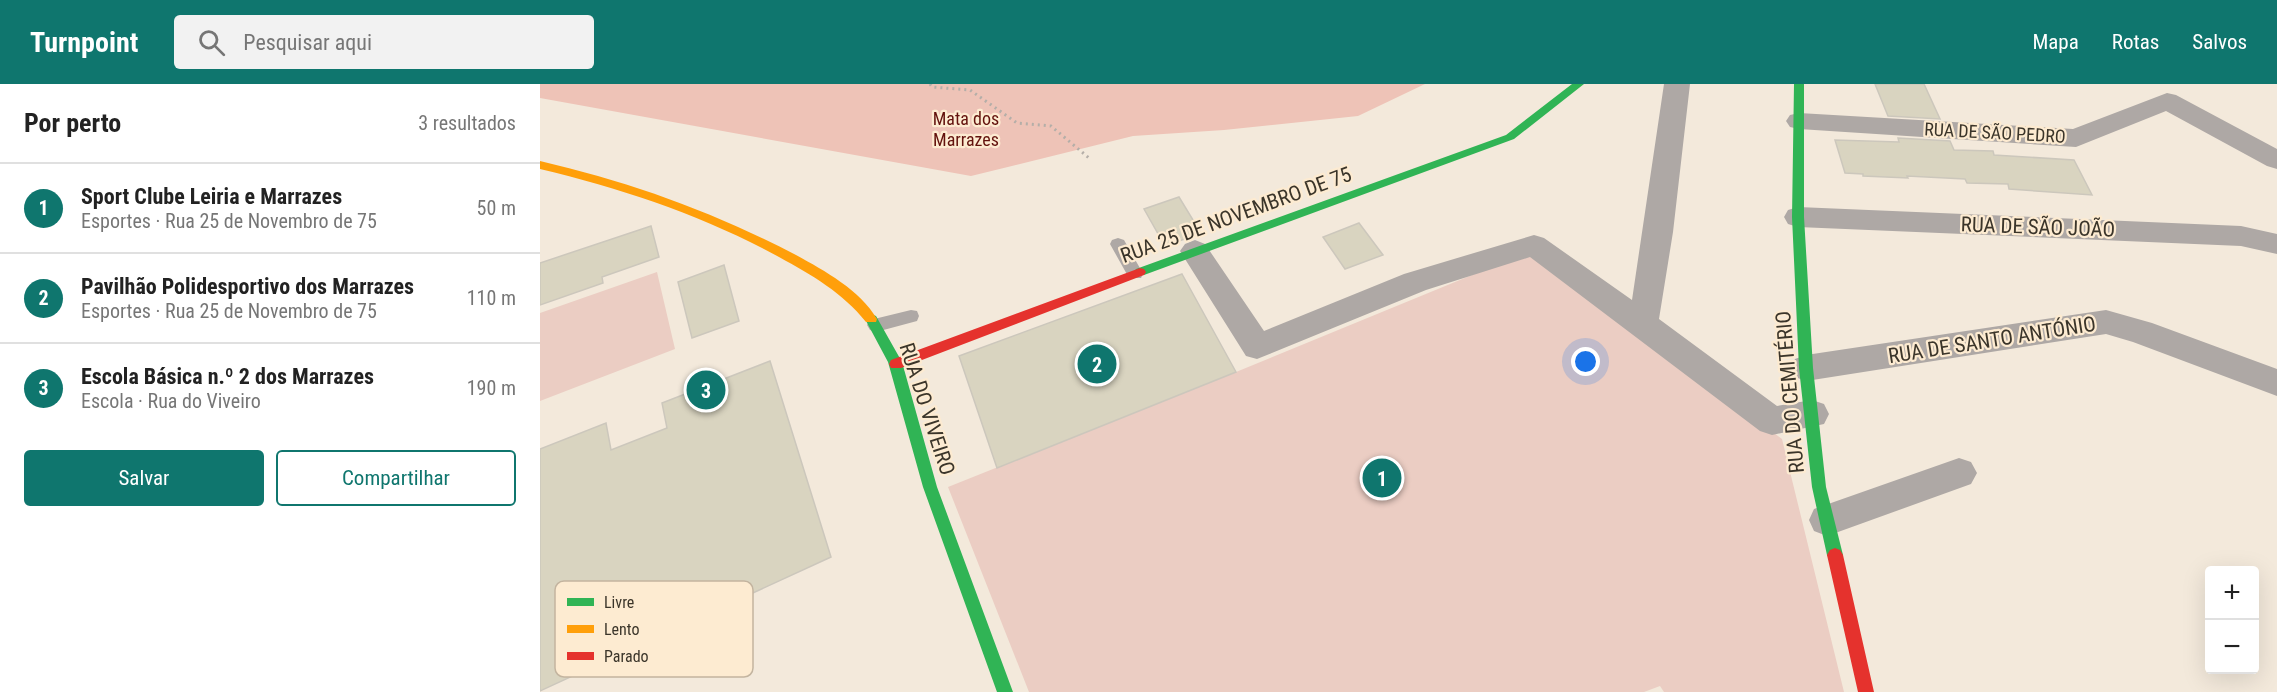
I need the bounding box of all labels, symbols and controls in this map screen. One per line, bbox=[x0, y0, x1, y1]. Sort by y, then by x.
search box bbox=[174, 15, 594, 69]
text: Turnpoint bbox=[30, 26, 138, 59]
icon: search bbox=[195, 26, 228, 59]
text: Pesquisar aqui bbox=[243, 30, 372, 55]
text: Mapa bbox=[2032, 30, 2079, 54]
text: Rotas bbox=[2112, 30, 2159, 54]
text: Salvos bbox=[2192, 30, 2247, 54]
text: Por perto bbox=[24, 108, 121, 138]
park label: Mata dos Marrazes bbox=[933, 108, 999, 150]
text: 3 resultados bbox=[418, 111, 516, 135]
street label: RUA DE SÃO PEDRO bbox=[1924, 118, 2066, 147]
street label: RUA 25 DE NOVEMBRO DE 75 bbox=[1117, 162, 1355, 268]
text: Sport Clube Leiria e Marrazes bbox=[81, 184, 342, 209]
text: 1 bbox=[38, 196, 49, 220]
text: 50 m bbox=[477, 196, 516, 220]
text: Esportes · Rua 25 de Novembro de 75 bbox=[81, 209, 377, 233]
street label: RUA DE SÃO JOÃO bbox=[1960, 212, 2116, 242]
text: Pavilhão Polidesportivo dos Marrazes bbox=[81, 274, 414, 299]
text: 2 bbox=[38, 286, 49, 310]
text: 110 m bbox=[467, 286, 516, 310]
text: Esportes · Rua 25 de Novembro de 75 bbox=[81, 299, 377, 323]
street label: RUA DO CEMITÉRIO bbox=[1771, 310, 1809, 474]
street label: RUA DE SANTO ANTÓNIO bbox=[1887, 312, 2097, 368]
street label: RUA DO VIVEIRO bbox=[894, 340, 960, 478]
pin: 2 bbox=[1078, 342, 1116, 386]
your location bbox=[1571, 347, 1600, 376]
text: Escola Básica n.º 2 dos Marrazes bbox=[81, 364, 374, 389]
pin: 3 bbox=[686, 368, 726, 412]
text: 3 bbox=[38, 376, 49, 400]
text: 190 m bbox=[467, 376, 516, 400]
text: Escola · Rua do Viveiro bbox=[81, 389, 261, 413]
button: Salvar bbox=[24, 450, 264, 506]
button: Compartilhar bbox=[276, 450, 516, 506]
pin: 1 bbox=[1362, 456, 1402, 500]
map controls bbox=[2205, 566, 2259, 674]
button: + bbox=[2205, 566, 2259, 620]
legend bbox=[555, 581, 753, 677]
text: Livre bbox=[604, 593, 634, 612]
text: Lento bbox=[604, 620, 639, 639]
button: − bbox=[2205, 620, 2259, 674]
text: Parado bbox=[604, 647, 649, 666]

